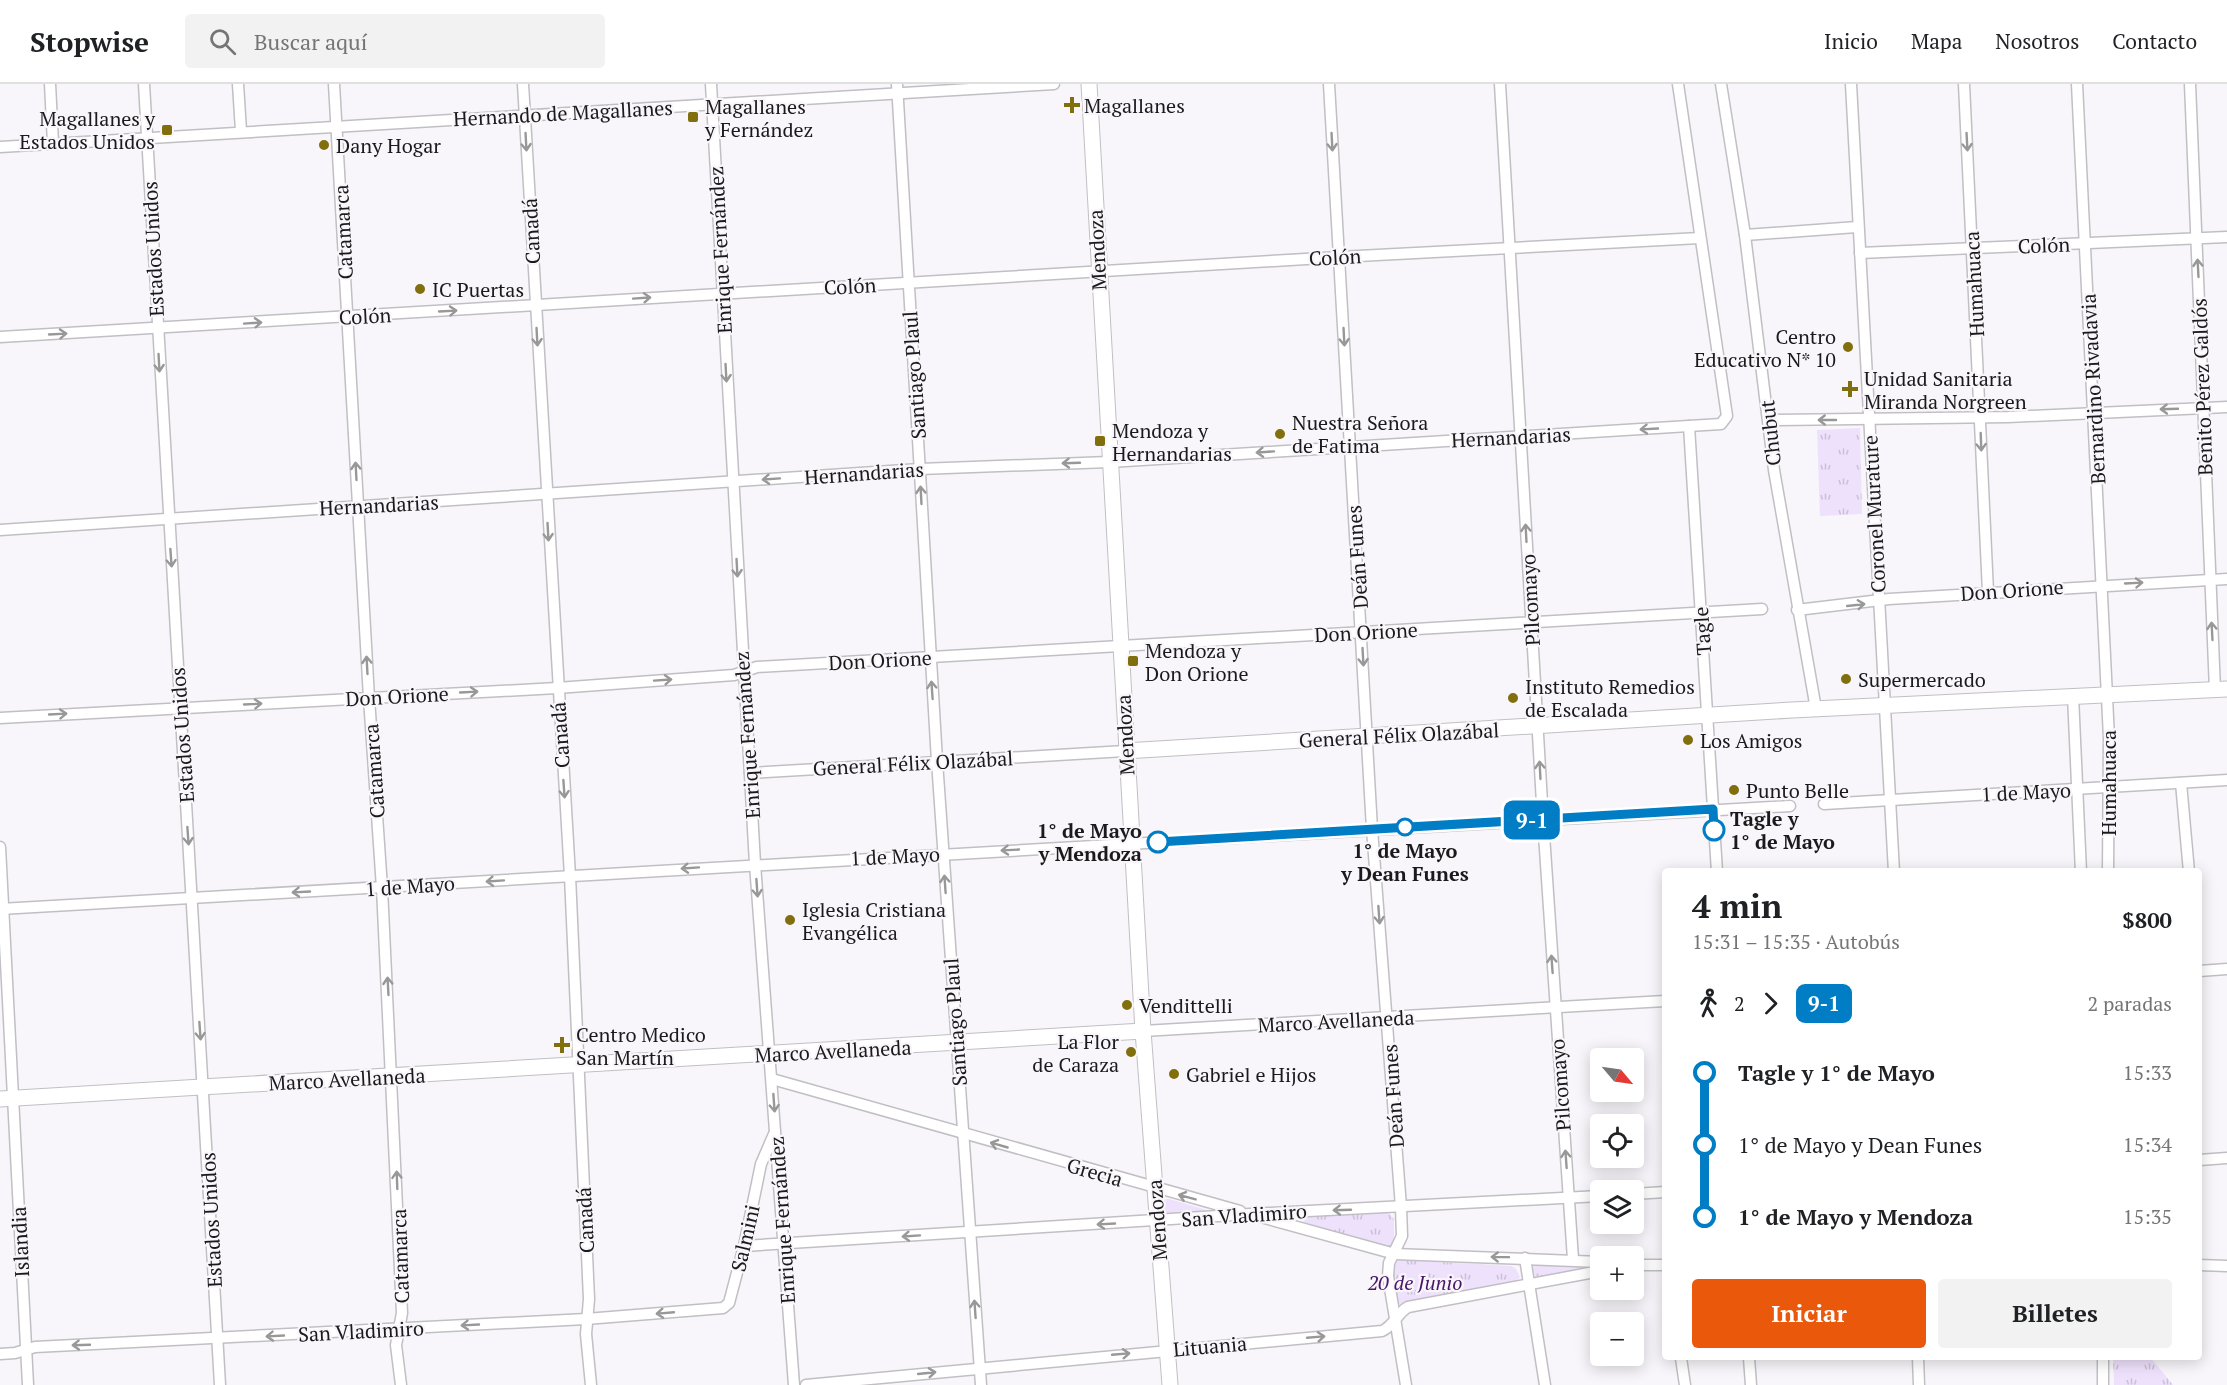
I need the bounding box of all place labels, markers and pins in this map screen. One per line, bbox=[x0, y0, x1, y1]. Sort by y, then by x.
place label: Magallanes bbox=[1084, 92, 1185, 119]
place label: Magallanes y Fernández bbox=[704, 93, 813, 143]
marker: Magallanes bbox=[1065, 98, 1079, 112]
place label: Magallanes y Estados Unidos bbox=[19, 105, 156, 155]
marker: Magallanes y Fernández bbox=[686, 110, 700, 124]
marker: Magallanes y Estados Unidos bbox=[160, 123, 174, 137]
place label: Dany Hogar bbox=[336, 132, 441, 159]
marker: Dany Hogar bbox=[317, 138, 331, 152]
place label: IC Puertas bbox=[432, 276, 524, 303]
marker: IC Puertas bbox=[413, 282, 427, 296]
place label: Centro Educativo N* 10 bbox=[1694, 323, 1836, 373]
marker: Centro Educativo N* 10 bbox=[1841, 340, 1855, 354]
place label: Unidad Sanitaria Miranda Norgreen bbox=[1864, 365, 2027, 415]
marker: Unidad Sanitaria Miranda Norgreen bbox=[1841, 380, 1859, 398]
place label: Nuestra Señora de Fatima bbox=[1292, 409, 1428, 459]
place label: Mendoza y Hernandarias bbox=[1112, 417, 1232, 467]
marker: Nuestra Señora de Fatima bbox=[1273, 427, 1287, 441]
marker: Mendoza y Hernandarias bbox=[1093, 434, 1107, 448]
place label: Mendoza y Don Orione bbox=[1145, 637, 1248, 687]
marker: Mendoza y Don Orione bbox=[1126, 654, 1140, 668]
place label: Supermercado bbox=[1858, 666, 1986, 693]
marker: Supermercado bbox=[1839, 672, 1853, 686]
place label: Instituto Remedios de Escalada bbox=[1525, 673, 1695, 723]
marker: Instituto Remedios de Escalada bbox=[1506, 691, 1520, 705]
place label: Los Amigos bbox=[1700, 727, 1802, 754]
marker: Los Amigos bbox=[1681, 733, 1695, 747]
place label: Punto Belle bbox=[1746, 777, 1849, 804]
marker: Punto Belle bbox=[1727, 783, 1741, 797]
place label: Tagle y 1° de Mayo bbox=[1730, 805, 1835, 855]
place label: 1° de Mayo y Mendoza bbox=[1037, 817, 1142, 867]
marker: 1° de Mayo y Dean Funes bbox=[1396, 818, 1414, 836]
marker: Tagle y 1° de Mayo bbox=[1703, 819, 1725, 841]
marker: 1° de Mayo y Mendoza bbox=[1147, 831, 1169, 853]
place label: 1° de Mayo y Dean Funes bbox=[1340, 837, 1469, 887]
place label: Iglesia Cristiana Evangélica bbox=[802, 896, 946, 946]
marker: Iglesia Cristiana Evangélica bbox=[783, 913, 797, 927]
place label: Vendittelli bbox=[1139, 992, 1233, 1019]
marker: Vendittelli bbox=[1120, 998, 1134, 1012]
place label: Centro Medico San Martín bbox=[576, 1021, 706, 1071]
place label: La Flor de Caraza bbox=[1032, 1028, 1119, 1078]
marker: Centro Medico San Martín bbox=[553, 1036, 571, 1054]
marker: La Flor de Caraza bbox=[1124, 1045, 1138, 1059]
place label: Gabriel e Hijos bbox=[1186, 1061, 1316, 1088]
marker: Gabriel e Hijos bbox=[1167, 1067, 1181, 1081]

